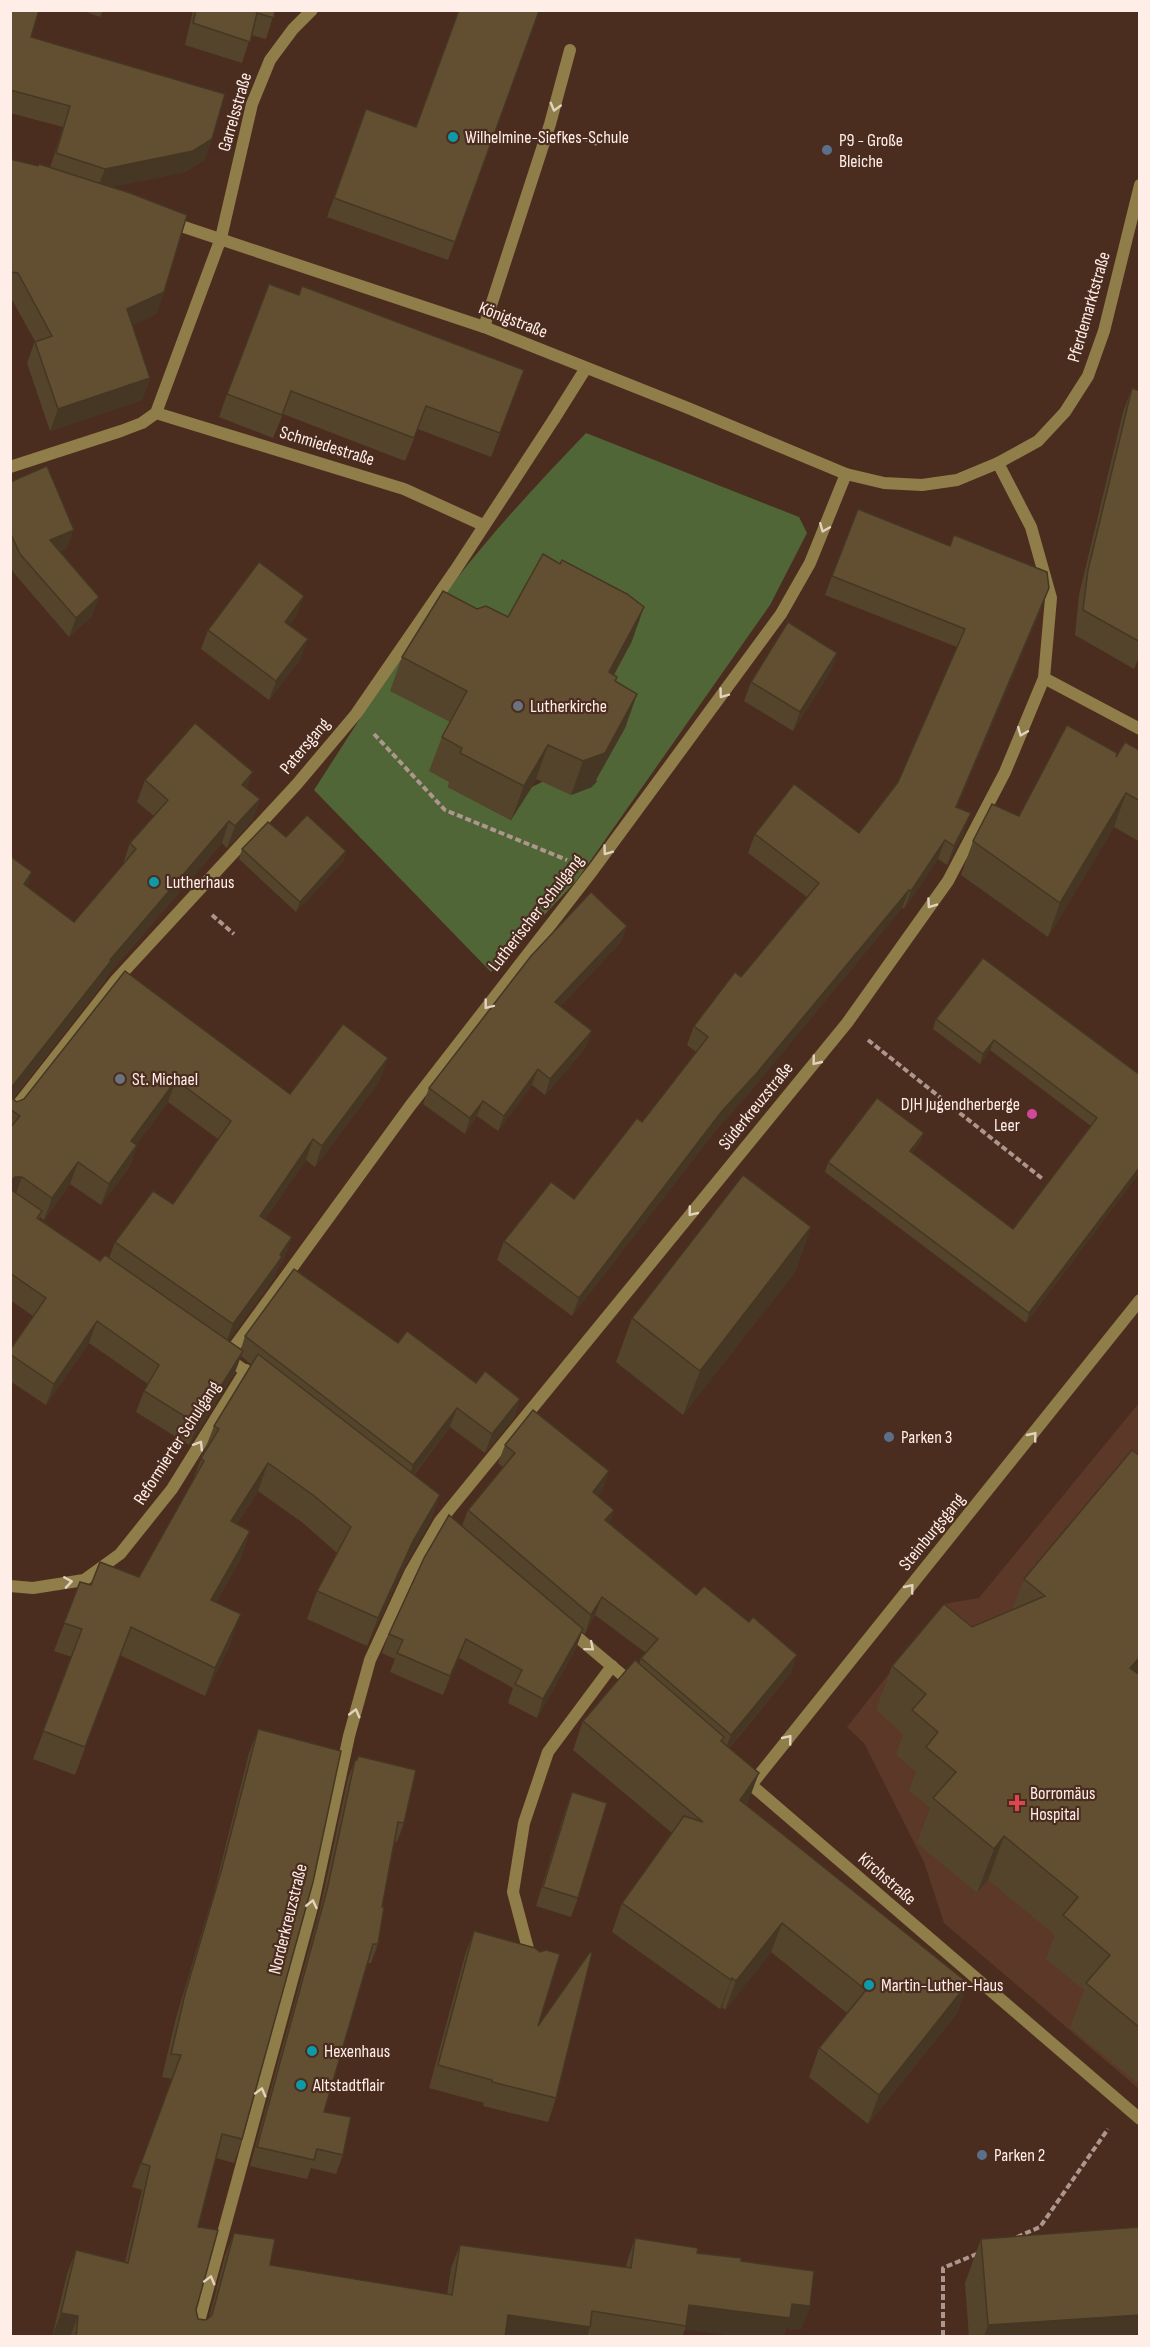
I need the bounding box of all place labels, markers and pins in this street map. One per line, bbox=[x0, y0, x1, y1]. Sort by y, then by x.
place label: Wilhelmine-Siefkes-Schule bbox=[465, 127, 629, 148]
marker: Wilhelmine-Siefkes-Schule bbox=[446, 130, 460, 144]
place label: P9 - Große Bleiche bbox=[839, 130, 903, 172]
marker: P9 - Große Bleiche bbox=[820, 143, 834, 157]
place label: Lutherkirche bbox=[530, 696, 607, 717]
marker: Lutherkirche bbox=[511, 699, 525, 713]
place label: Lutherhaus bbox=[166, 872, 234, 893]
marker: Lutherhaus bbox=[147, 875, 161, 889]
place label: St. Michael bbox=[132, 1069, 198, 1090]
marker: St. Michael bbox=[113, 1072, 127, 1086]
place label: DJH Jugendherberge Leer bbox=[901, 1094, 1020, 1136]
marker: DJH Jugendherberge Leer bbox=[1025, 1107, 1039, 1121]
place label: Parken 3 bbox=[901, 1427, 952, 1448]
marker: Parken 3 bbox=[882, 1430, 896, 1444]
place label: Borromäus Hospital bbox=[1030, 1783, 1095, 1825]
marker: Borromäus Hospital bbox=[1008, 1794, 1026, 1812]
place label: Martin-Luther-Haus bbox=[881, 1975, 1004, 1996]
marker: Martin-Luther-Haus bbox=[862, 1978, 876, 1992]
place label: Hexenhaus bbox=[324, 2041, 390, 2062]
marker: Hexenhaus bbox=[305, 2044, 319, 2058]
place label: Altstadtflair bbox=[312, 2075, 385, 2096]
marker: Altstadtflair bbox=[294, 2078, 308, 2092]
place label: Parken 2 bbox=[994, 2145, 1045, 2166]
marker: Parken 2 bbox=[975, 2148, 989, 2162]

